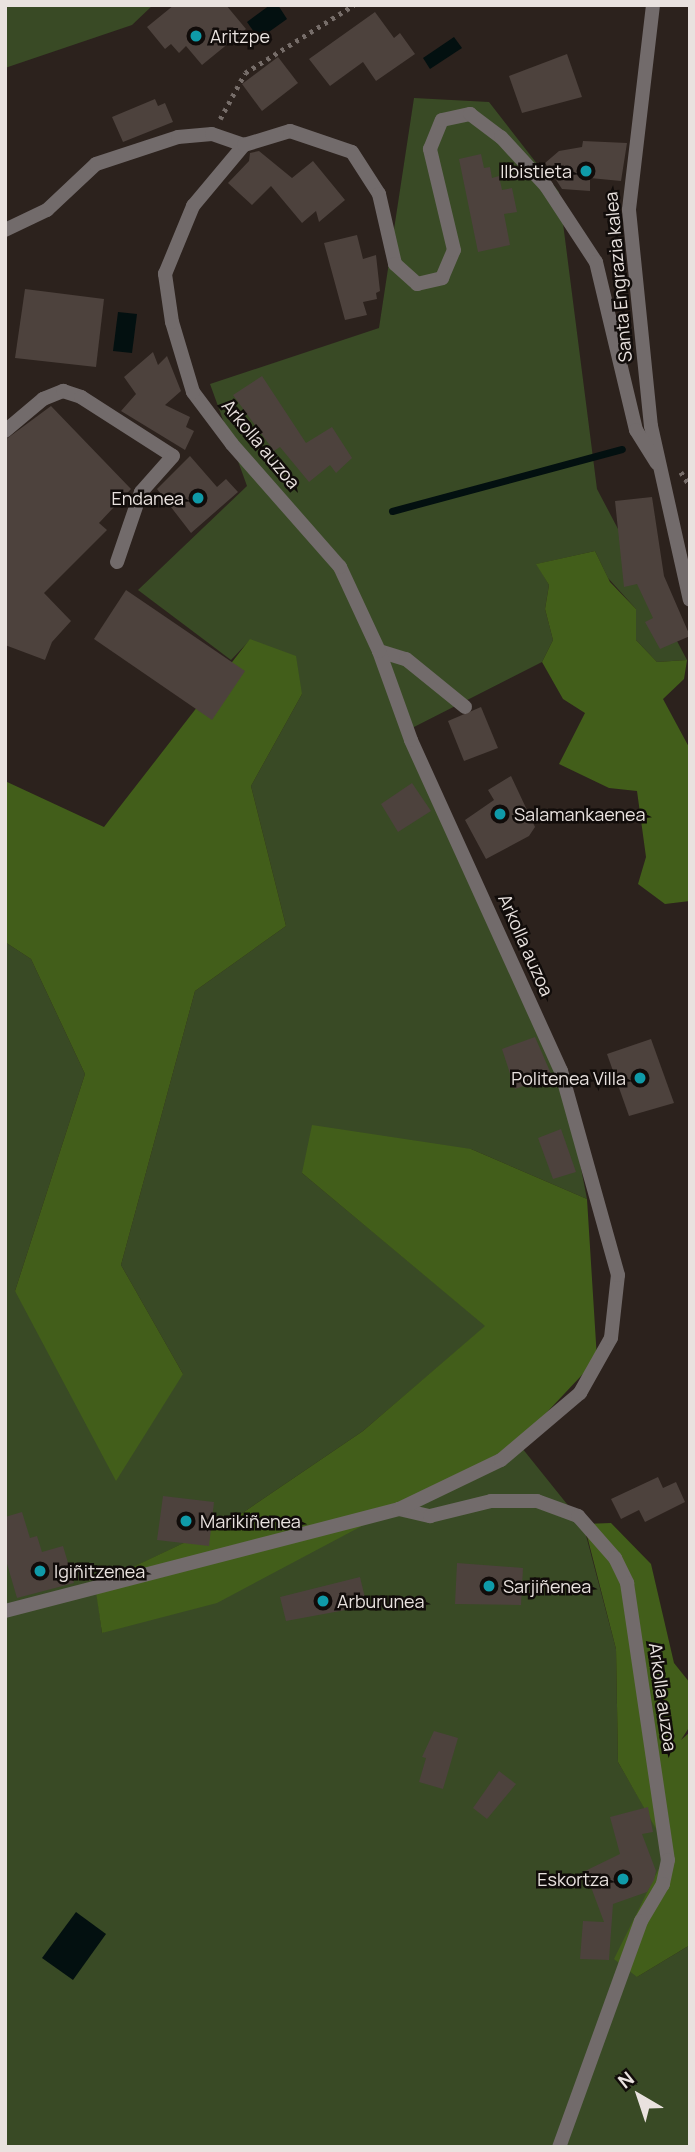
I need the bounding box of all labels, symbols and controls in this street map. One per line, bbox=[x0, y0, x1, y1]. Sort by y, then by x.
place label: Aritzpe bbox=[210, 25, 270, 47]
marker: Aritzpe bbox=[188, 28, 204, 44]
place label: Ilbistieta bbox=[500, 160, 572, 182]
marker: Ilbistieta bbox=[578, 163, 594, 179]
street label: Santa Engrazia kalea bbox=[600, 191, 636, 363]
street label: Arkolla auzoa bbox=[218, 395, 304, 493]
place label: Endanea bbox=[111, 487, 184, 509]
marker: Endanea bbox=[190, 490, 206, 506]
place label: Salamankaenea bbox=[514, 803, 645, 825]
marker: Salamankaenea bbox=[492, 806, 508, 822]
street label: Arkolla auzoa bbox=[494, 891, 558, 999]
place label: Politenea Villa bbox=[511, 1067, 626, 1089]
marker: Politenea Villa bbox=[632, 1070, 648, 1086]
place label: Marikiñenea bbox=[200, 1510, 301, 1532]
marker: Marikiñenea bbox=[178, 1513, 194, 1529]
place label: Igiñitzenea bbox=[54, 1560, 145, 1582]
marker: Igiñitzenea bbox=[32, 1563, 48, 1579]
place label: Sarjiñenea bbox=[503, 1575, 591, 1597]
marker: Sarjiñenea bbox=[481, 1578, 497, 1594]
place label: Arburunea bbox=[337, 1590, 424, 1612]
marker: Arburunea bbox=[315, 1593, 331, 1609]
street label: Arkolla auzoa bbox=[645, 1641, 681, 1753]
place label: Eskortza bbox=[537, 1868, 609, 1890]
marker: Eskortza bbox=[615, 1871, 631, 1887]
north arrow bbox=[604, 2061, 674, 2131]
text: N bbox=[612, 2065, 639, 2094]

